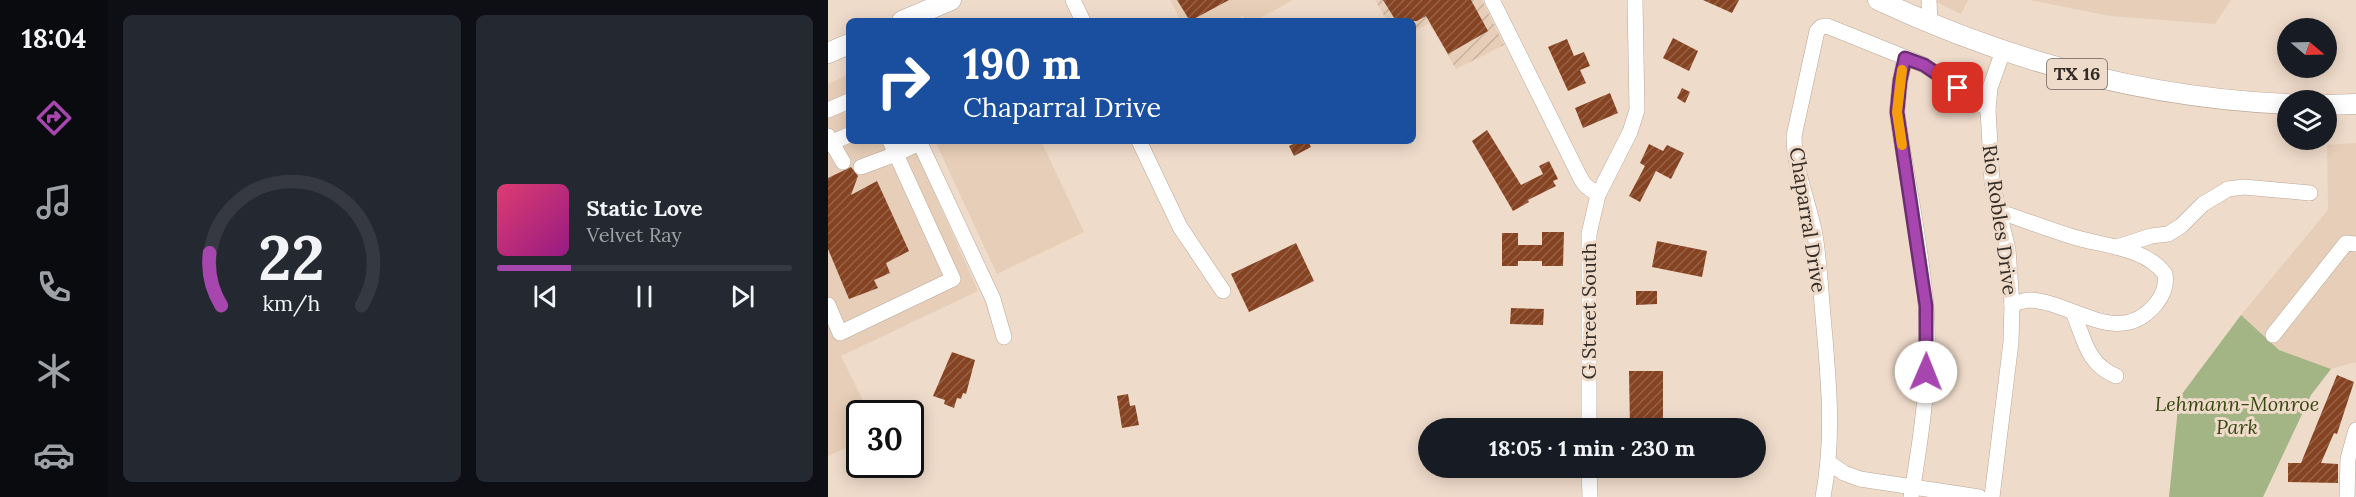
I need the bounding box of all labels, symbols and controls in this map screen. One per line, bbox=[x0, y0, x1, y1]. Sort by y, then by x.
north arrow bbox=[2277, 18, 2337, 78]
map controls bbox=[2277, 18, 2337, 150]
text: 18:04 bbox=[21, 21, 87, 55]
text: 190 m bbox=[963, 37, 1081, 91]
icon: right bbox=[864, 42, 942, 120]
road number: TX 16 bbox=[2047, 59, 2107, 89]
pin bbox=[1932, 62, 1983, 113]
icon: arrive bbox=[1941, 71, 1974, 104]
text: Chaparral Drive bbox=[963, 90, 1161, 124]
button: layers bbox=[2277, 90, 2337, 150]
icon: directions bbox=[33, 97, 75, 139]
street label: Rio Robles Drive bbox=[1978, 143, 2023, 297]
street label: Chaparral Drive bbox=[1785, 145, 1832, 295]
icon: music bbox=[33, 181, 75, 223]
text: Static Love bbox=[587, 194, 703, 222]
text: 22 bbox=[258, 217, 325, 297]
text: Velvet Ray bbox=[587, 222, 682, 247]
street label: G Street South bbox=[1576, 242, 1601, 380]
icon: phone bbox=[33, 266, 75, 308]
icon: previous bbox=[529, 280, 562, 313]
icon: pause bbox=[628, 280, 661, 313]
icon: next bbox=[726, 280, 759, 313]
text: km/h bbox=[263, 289, 321, 317]
position arrow bbox=[1894, 340, 1958, 404]
icon: climate bbox=[33, 350, 75, 392]
park label: Lehmann-Monroe Park bbox=[2155, 391, 2319, 439]
speed limit sign: 30 bbox=[846, 400, 924, 478]
icon: car bbox=[33, 434, 75, 476]
text: 18:05 · 1 min · 230 m bbox=[1489, 434, 1695, 462]

